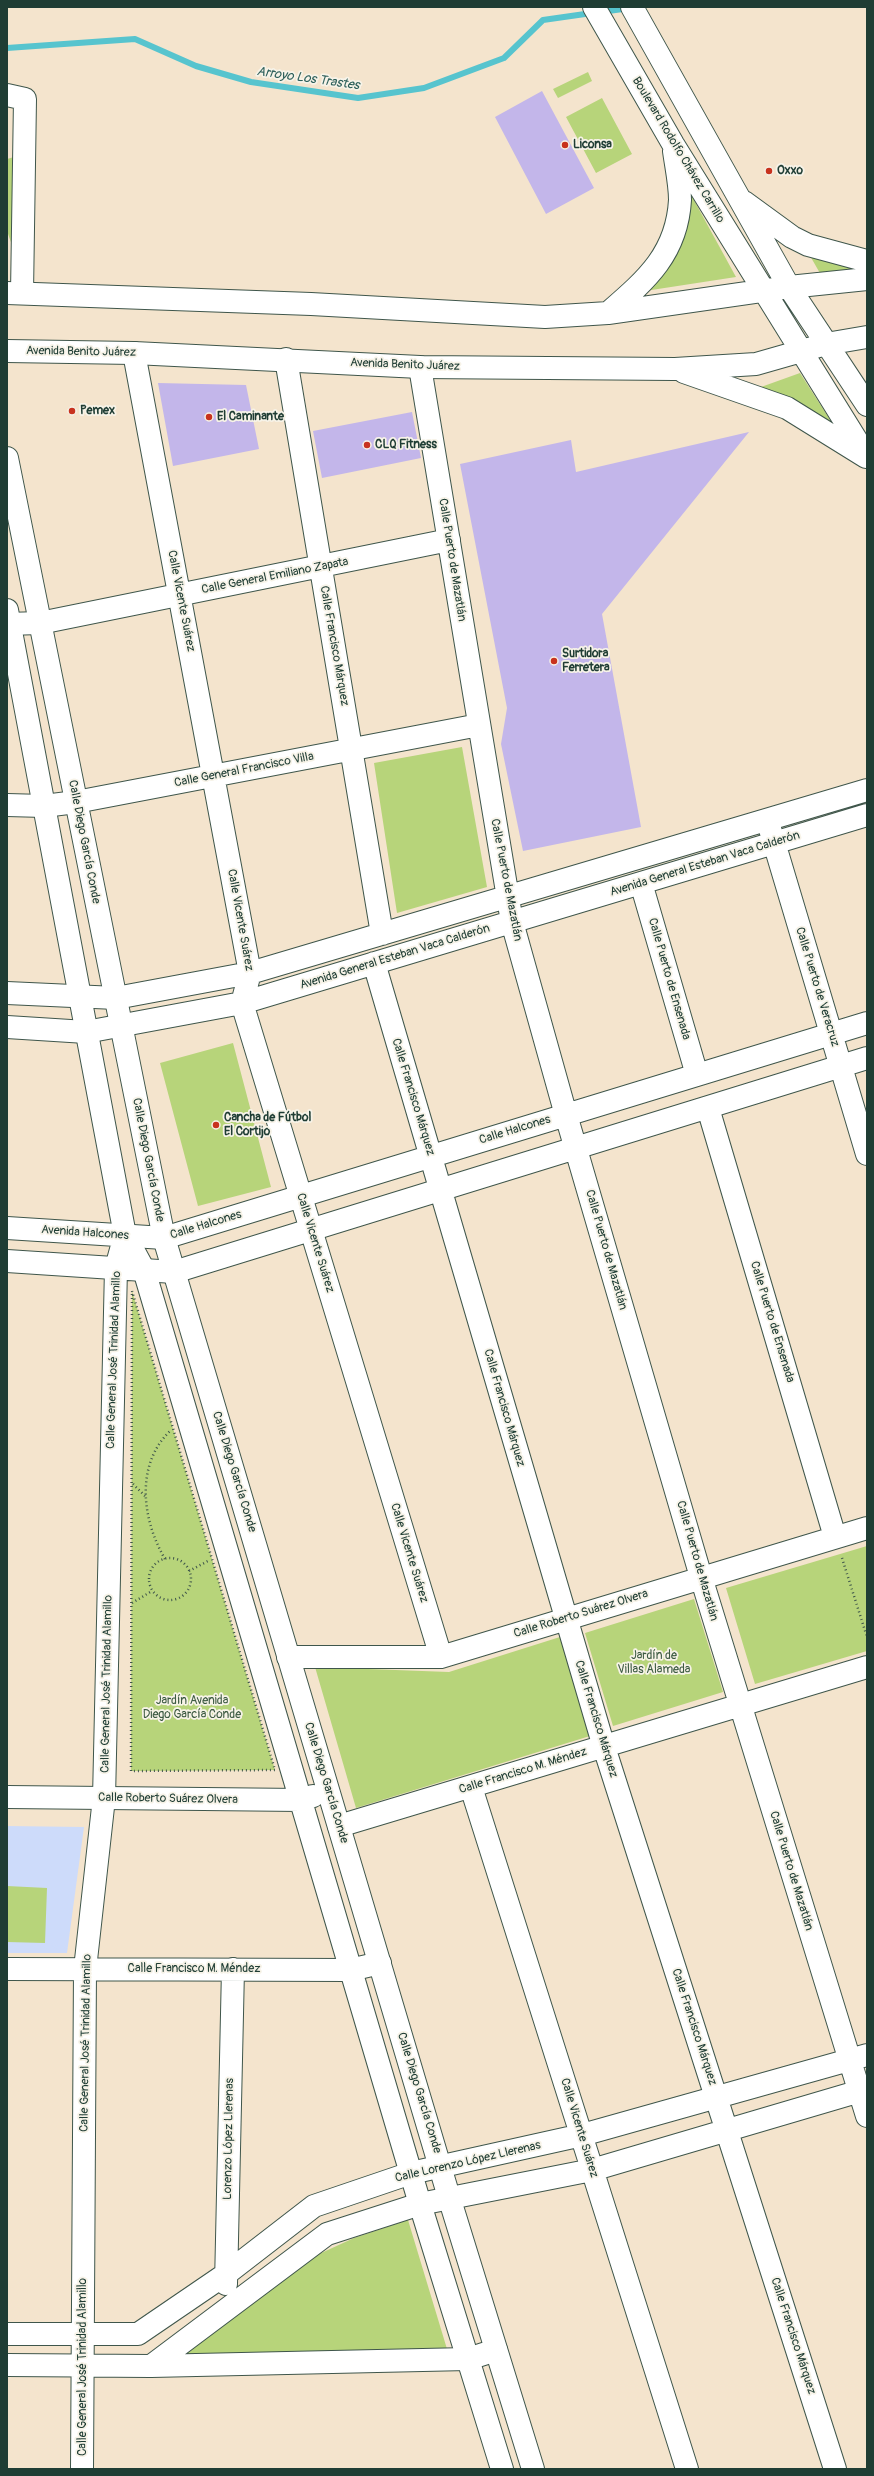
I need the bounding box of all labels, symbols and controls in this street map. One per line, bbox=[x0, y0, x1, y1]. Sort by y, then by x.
water label: Arroyo Los Trastes bbox=[256, 64, 360, 94]
street label: Boulevard Rodolfo Chávez Carrillo bbox=[629, 74, 727, 226]
place label: Liconsa bbox=[573, 138, 612, 152]
marker: Liconsa bbox=[560, 140, 570, 150]
place label: Oxxo bbox=[777, 164, 803, 178]
marker: Oxxo bbox=[764, 166, 774, 176]
street label: Avenida Benito Juárez bbox=[26, 344, 136, 360]
street label: Avenida Benito Juárez bbox=[350, 356, 460, 374]
place label: Pemex bbox=[80, 404, 115, 418]
marker: Pemex bbox=[67, 406, 77, 416]
place label: El Caminante bbox=[217, 410, 284, 424]
marker: El Caminante bbox=[204, 412, 214, 422]
place label: CLQ Fitness bbox=[375, 438, 437, 452]
marker: CLQ Fitness bbox=[362, 440, 372, 450]
street label: Calle Puerto de Mazatlán bbox=[435, 498, 469, 622]
street label: Calle Vicente Suárez bbox=[164, 549, 198, 653]
street label: Calle General Emiliano Zapata bbox=[200, 555, 350, 597]
street label: Calle Francisco Márquez bbox=[316, 585, 352, 707]
place label: Surtidora Ferretera bbox=[562, 647, 610, 675]
marker: Surtidora Ferretera bbox=[549, 656, 559, 666]
street label: Calle General Francisco Villa bbox=[173, 749, 315, 791]
street label: Calle Diego García Conde bbox=[65, 779, 103, 905]
street label: Calle Puerto de Mazatlán bbox=[487, 818, 525, 942]
street label: Avenida General Esteban Vaca Calderón bbox=[608, 828, 802, 900]
street label: Calle Vicente Suárez bbox=[224, 868, 256, 972]
street label: Calle Puerto de Ensenada bbox=[645, 916, 693, 1042]
street label: Avenida General Esteban Vaca Calderón bbox=[298, 921, 492, 993]
street label: Calle Puerto de Veracruz bbox=[792, 926, 842, 1048]
street label: Calle Francisco Márquez bbox=[388, 1037, 438, 1157]
street label: Calle Diego García Conde bbox=[129, 1097, 167, 1223]
place label: Cancha de Fútbol El Cortijo bbox=[224, 1111, 311, 1139]
street label: Calle Halcones bbox=[478, 1112, 552, 1148]
marker: Cancha de Fútbol El Cortijo bbox=[211, 1120, 221, 1130]
street label: Calle Puerto de Mazatlán bbox=[582, 1188, 630, 1312]
street label: Calle Vicente Suárez bbox=[293, 1192, 337, 1294]
street label: Calle Halcones bbox=[169, 1207, 243, 1243]
street label: Avenida Halcones bbox=[41, 1223, 129, 1243]
street label: Calle Puerto de Ensenada bbox=[747, 1260, 797, 1384]
street label: Calle General José Trinidad Alamillo bbox=[104, 1271, 124, 1449]
street label: Calle Francisco Márquez bbox=[480, 1347, 528, 1469]
street label: Calle Diego García Conde bbox=[209, 1410, 259, 1534]
street label: Calle Puerto de Mazatlán bbox=[673, 1499, 721, 1623]
street label: Calle Vicente Suárez bbox=[387, 1502, 431, 1604]
street label: Calle Roberto Suárez Olvera bbox=[512, 1587, 650, 1641]
street label: Calle General José Trinidad Alamillo bbox=[98, 1595, 116, 1773]
park label: Jardín de Villas Alameda bbox=[618, 1649, 690, 1677]
street label: Calle Francisco Márquez bbox=[571, 1659, 621, 1779]
park label: Jardín Avenida Diego García Conde bbox=[143, 1694, 241, 1722]
street label: Calle Diego García Conde bbox=[301, 1721, 351, 1845]
street label: Calle Francisco M. Méndez bbox=[457, 1745, 589, 1797]
street label: Calle Roberto Suárez Olvera bbox=[98, 1791, 238, 1807]
street label: Calle Puerto de Mazatlán bbox=[766, 1809, 816, 1933]
street label: Calle General José Trinidad Alamillo bbox=[77, 1954, 95, 2132]
street label: Calle Francisco M. Méndez bbox=[128, 1962, 260, 1976]
street label: Calle Francisco Márquez bbox=[668, 1967, 720, 2087]
street label: Calle Diego García Conde bbox=[394, 2031, 444, 2155]
street label: Calle Vicente Suárez bbox=[557, 2077, 601, 2179]
street label: Lorenzo López Llerenas bbox=[221, 2078, 237, 2200]
street label: Calle Lorenzo López Llerenas bbox=[394, 2138, 542, 2186]
street label: Calle Francisco Márquez bbox=[767, 2276, 819, 2396]
street label: Calle General José Trinidad Alamillo bbox=[76, 2278, 90, 2456]

